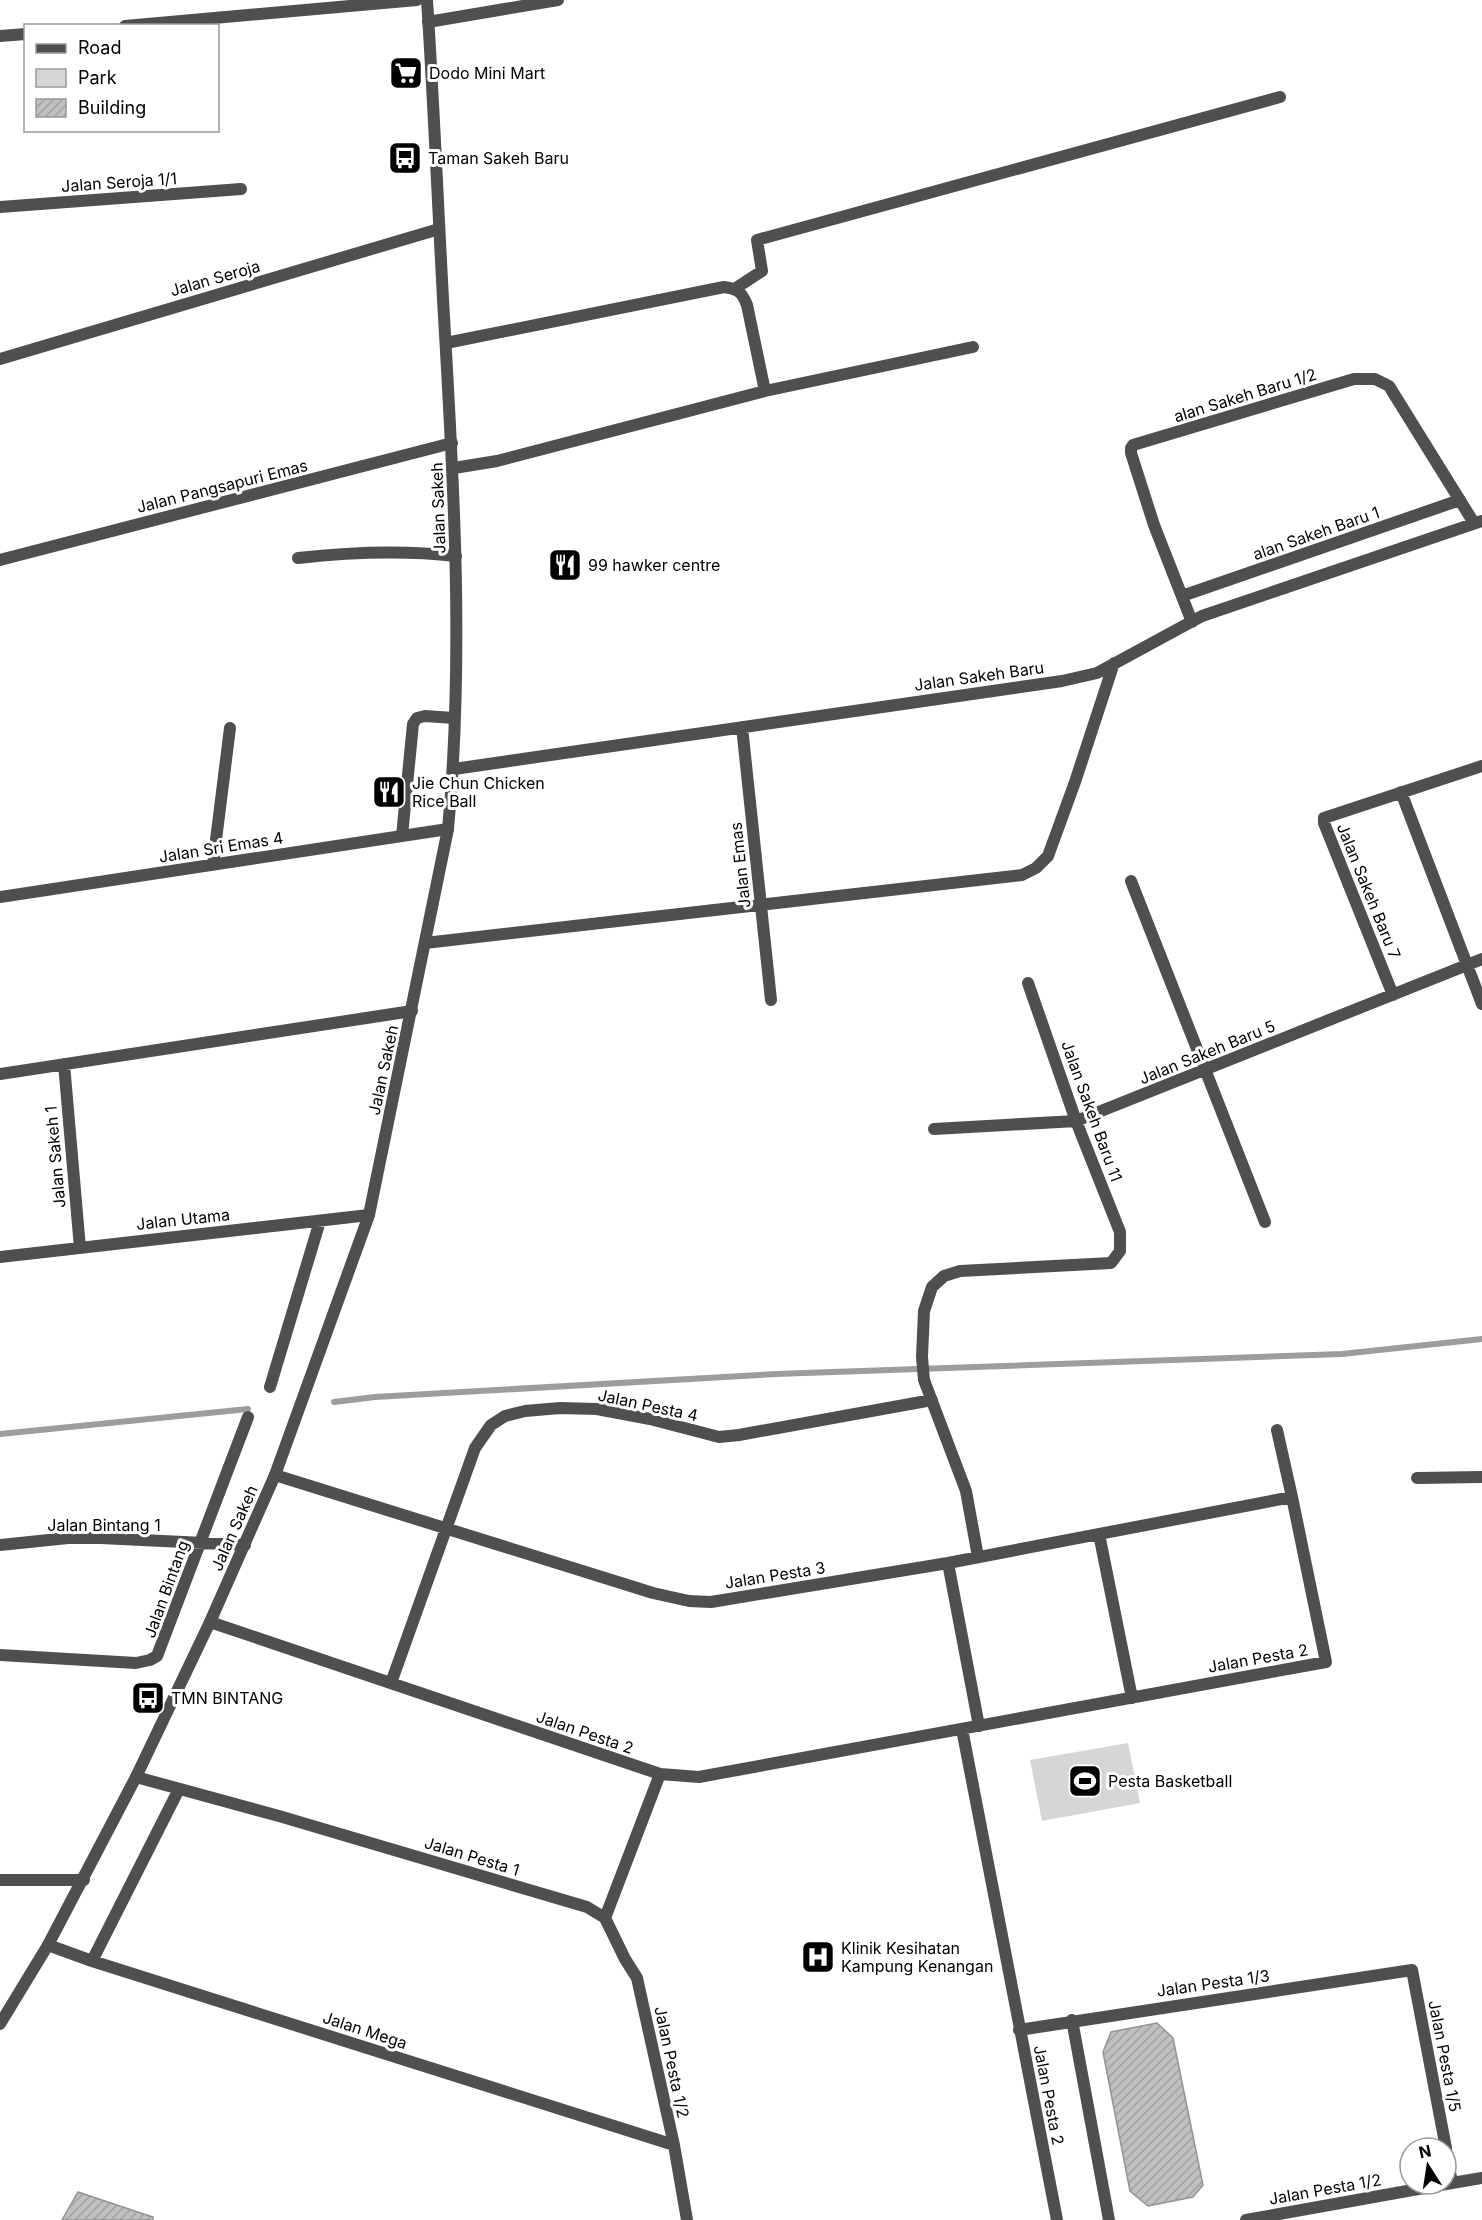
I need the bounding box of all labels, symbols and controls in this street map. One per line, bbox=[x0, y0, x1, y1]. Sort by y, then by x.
legend bbox=[24, 24, 219, 132]
text: Road bbox=[78, 37, 121, 58]
supermarket icon: Dodo Mini Mart bbox=[388, 55, 424, 91]
place label: Dodo Mini Mart bbox=[429, 63, 545, 83]
text: Park bbox=[78, 67, 117, 88]
text: Building bbox=[78, 97, 146, 118]
bus stop icon: Taman Sakeh Baru bbox=[387, 140, 423, 176]
place label: Taman Sakeh Baru bbox=[428, 148, 569, 168]
street label: Jalan Seroja 1/1 bbox=[60, 168, 178, 196]
street label: Jalan Seroja bbox=[168, 256, 262, 300]
street label: alan Sakeh Baru 1/2 bbox=[1171, 364, 1319, 426]
street label: Jalan Pangsapuri Emas bbox=[134, 455, 310, 517]
street label: Jalan Sakeh bbox=[426, 462, 450, 554]
street label: alan Sakeh Baru 1 bbox=[1250, 502, 1382, 564]
restaurant icon: 99 hawker centre bbox=[547, 547, 583, 583]
place label: 99 hawker centre bbox=[588, 555, 720, 575]
street label: Jalan Sakeh Baru bbox=[913, 657, 1045, 695]
place label: Jie Chun Chicken Rice Ball bbox=[412, 773, 545, 811]
restaurant icon: Jie Chun Chicken Rice Ball bbox=[371, 774, 407, 810]
street label: Jalan Sakeh Baru 7 bbox=[1333, 820, 1405, 962]
street label: Jalan Emas bbox=[726, 821, 754, 909]
street label: Jalan Sri Emas 4 bbox=[157, 827, 285, 867]
street label: Jalan Sakeh Baru 5 bbox=[1136, 1016, 1278, 1088]
street label: Jalan Sakeh bbox=[364, 1023, 402, 1117]
street label: Jalan Sakeh Baru 11 bbox=[1057, 1038, 1127, 1184]
street label: Jalan Sakeh 1 bbox=[41, 1105, 69, 1209]
street label: Jalan Utama bbox=[135, 1204, 231, 1234]
street label: Jalan Pesta 4 bbox=[596, 1385, 700, 1425]
street label: Jalan Sakeh bbox=[206, 1482, 262, 1574]
street label: Jalan Bintang 1 bbox=[47, 1515, 161, 1535]
street label: Jalan Bintang bbox=[139, 1538, 193, 1640]
street label: Jalan Pesta 3 bbox=[723, 1557, 827, 1593]
street label: Jalan Pesta 2 bbox=[1206, 1639, 1310, 1677]
bus stop icon: TMN BINTANG bbox=[130, 1680, 166, 1716]
place label: TMN BINTANG bbox=[171, 1688, 283, 1708]
street label: Jalan Pesta 2 bbox=[534, 1706, 636, 1758]
sports icon: Pesta Basketball bbox=[1067, 1763, 1103, 1799]
place label: Pesta Basketball bbox=[1108, 1771, 1232, 1791]
street label: Jalan Pesta 1 bbox=[422, 1832, 522, 1880]
place label: Klinik Kesihatan Kampung Kenangan bbox=[841, 1938, 993, 1976]
hospital icon: Klinik Kesihatan Kampung Kenangan bbox=[800, 1939, 836, 1975]
street label: Jalan Pesta 1/3 bbox=[1155, 1965, 1271, 2001]
street label: Jalan Pesta 1/5 bbox=[1424, 1998, 1466, 2114]
street label: Jalan Pesta 1/2 bbox=[650, 2004, 694, 2120]
street label: Jalan Mega bbox=[320, 2007, 410, 2053]
street label: Jalan Pesta 2 bbox=[1030, 2043, 1068, 2147]
north arrow bbox=[1398, 2136, 1458, 2196]
text: N bbox=[1417, 2140, 1433, 2162]
street label: Jalan Pesta 1/2 bbox=[1267, 2169, 1383, 2209]

